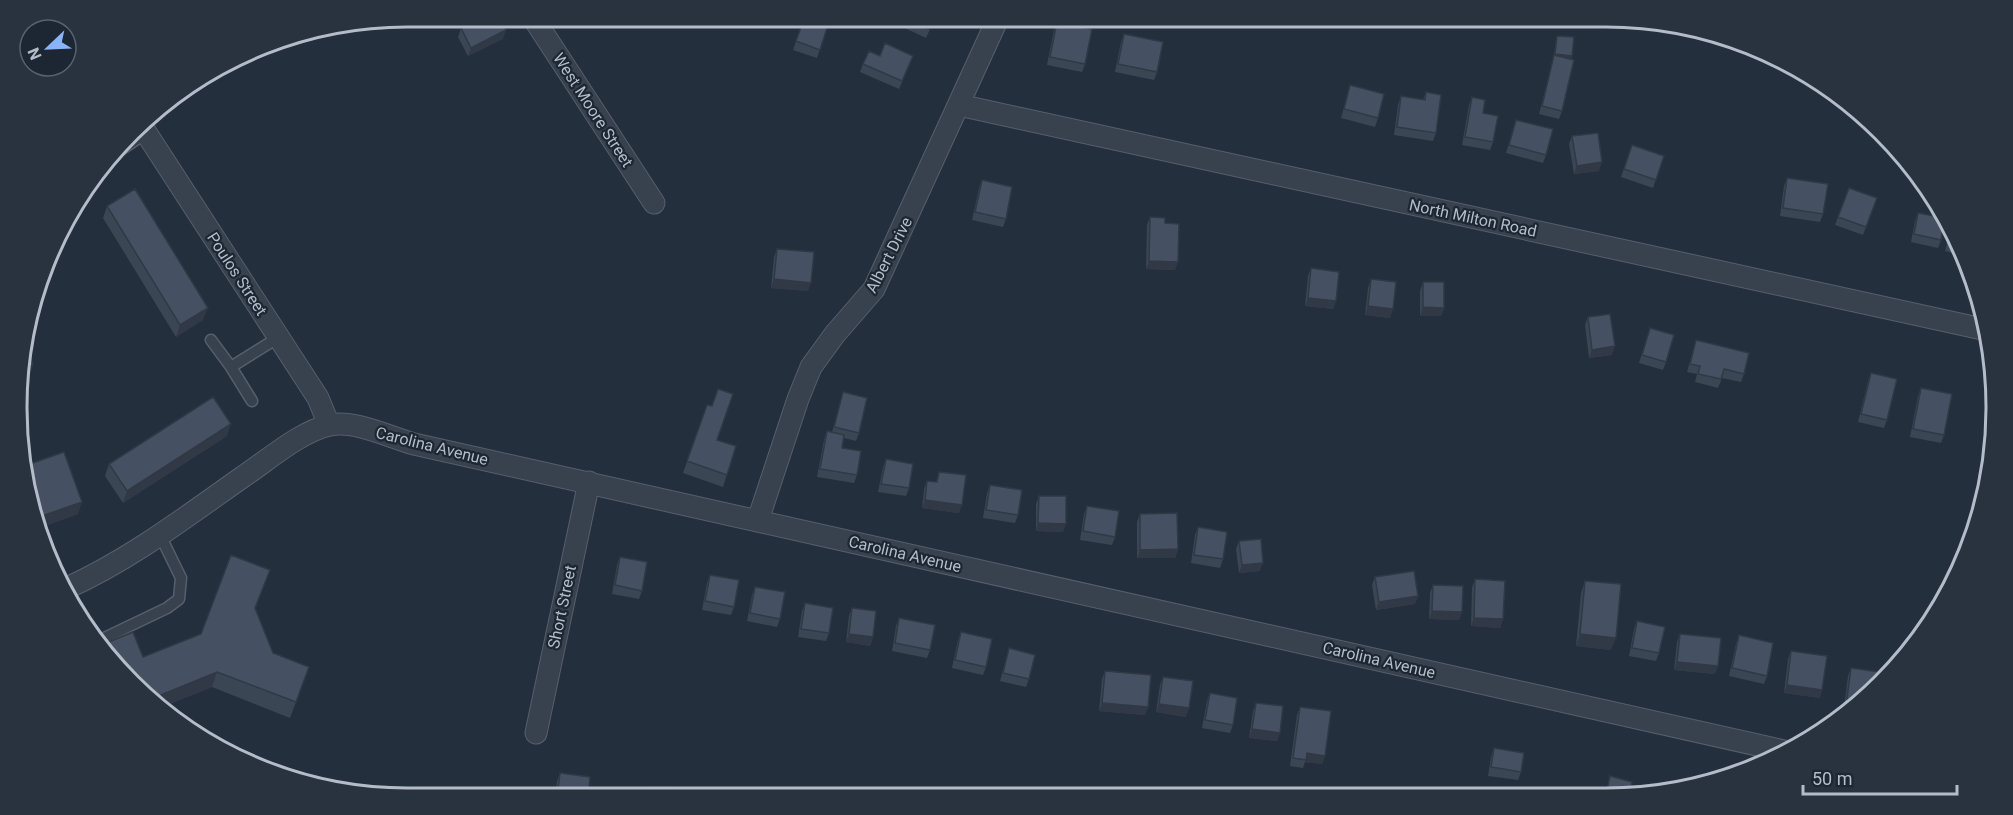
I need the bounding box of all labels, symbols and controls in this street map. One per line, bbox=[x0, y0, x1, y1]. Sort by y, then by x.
north arrow bbox=[18, 18, 78, 78]
text: N bbox=[24, 45, 46, 63]
street label: West Moore Street bbox=[549, 49, 637, 171]
street label: North Milton Road bbox=[1408, 195, 1538, 241]
street label: Albert Drive bbox=[862, 214, 916, 296]
street label: Poulos Street bbox=[203, 229, 271, 319]
street label: Carolina Avenue bbox=[374, 423, 490, 469]
street label: Carolina Avenue bbox=[847, 532, 963, 576]
street label: Short Street bbox=[544, 564, 580, 650]
street label: Carolina Avenue bbox=[1321, 638, 1437, 682]
scale bar bbox=[1803, 758, 1958, 796]
text: 50 m bbox=[1812, 768, 1852, 789]

